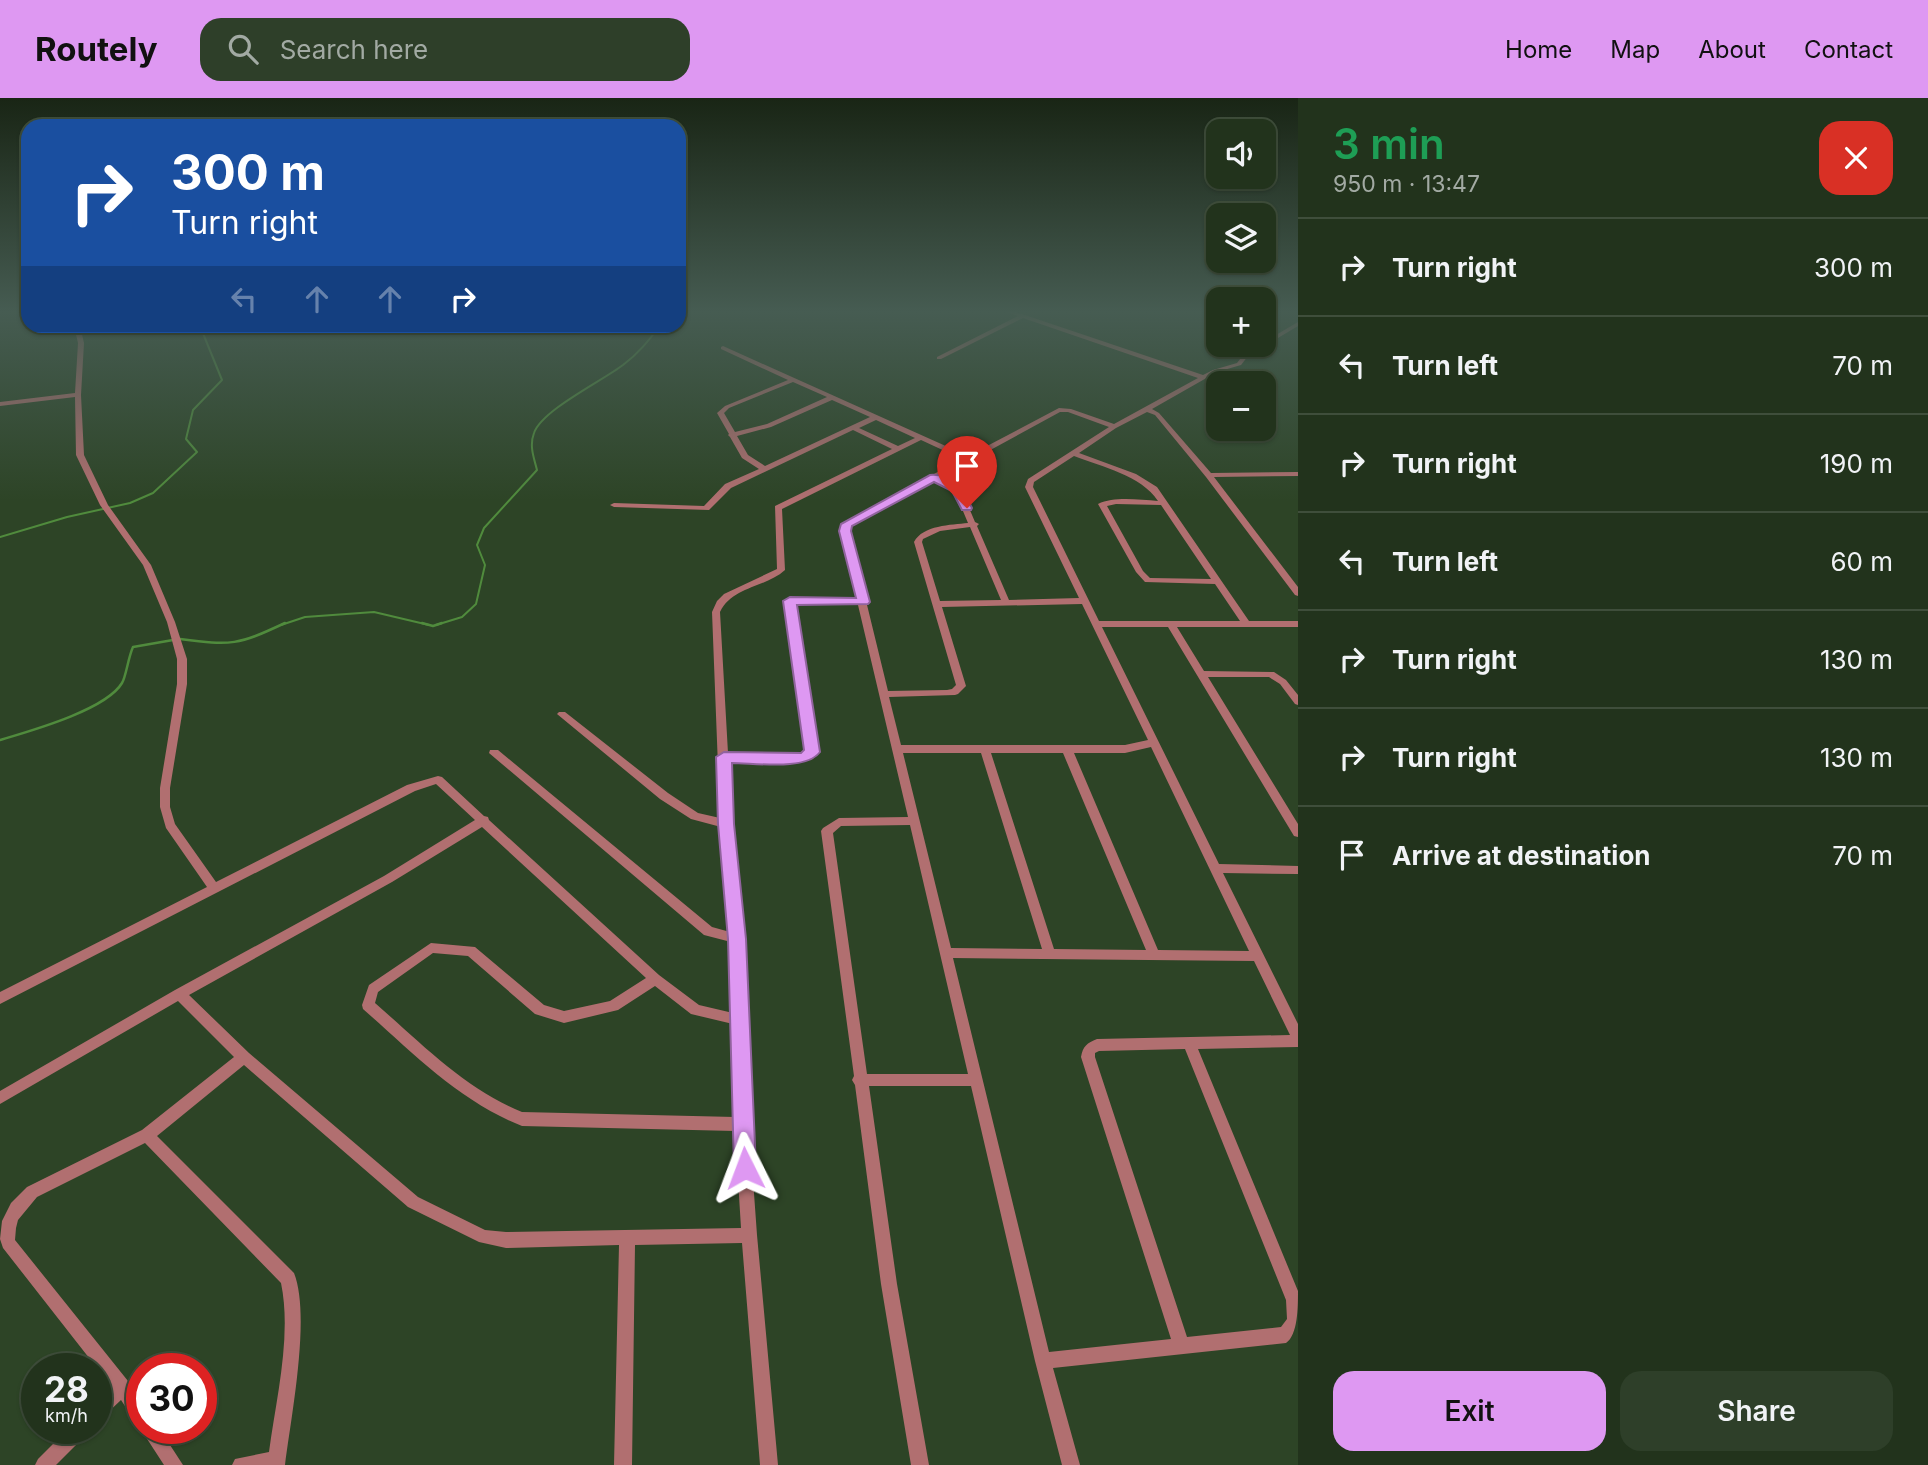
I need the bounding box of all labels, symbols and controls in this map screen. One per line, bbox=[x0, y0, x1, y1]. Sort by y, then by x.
search box bbox=[200, 18, 690, 81]
text: Routely bbox=[35, 29, 158, 69]
icon: search bbox=[224, 30, 262, 68]
text: Search here bbox=[280, 34, 428, 65]
text: Home bbox=[1505, 35, 1572, 64]
text: Map bbox=[1610, 35, 1660, 64]
text: About bbox=[1698, 35, 1766, 64]
text: Contact bbox=[1804, 35, 1893, 64]
text: 3 min bbox=[1333, 118, 1445, 169]
map controls bbox=[1206, 119, 1276, 441]
button: sound bbox=[1206, 119, 1276, 189]
button: close bbox=[1819, 121, 1893, 195]
text: 300 m bbox=[171, 143, 325, 202]
icon: right bbox=[56, 147, 147, 238]
text: 950 m · 13:47 bbox=[1333, 170, 1480, 198]
text: Turn right bbox=[171, 203, 318, 242]
button: layers bbox=[1206, 203, 1276, 273]
icon: right bbox=[1333, 248, 1371, 286]
text: Turn right bbox=[1392, 252, 1517, 283]
text: 300 m bbox=[1814, 252, 1893, 283]
icon: left bbox=[225, 280, 263, 318]
icon: ahead bbox=[298, 280, 336, 318]
icon: ahead bbox=[371, 280, 409, 318]
icon: right bbox=[444, 280, 482, 318]
button: + bbox=[1206, 287, 1276, 357]
icon: left bbox=[1333, 346, 1371, 384]
text: Turn left bbox=[1392, 350, 1498, 381]
text: 70 m bbox=[1832, 350, 1893, 381]
button: − bbox=[1206, 371, 1276, 441]
pin bbox=[937, 436, 997, 508]
icon: right bbox=[1333, 444, 1371, 482]
icon: arrive bbox=[948, 447, 986, 485]
text: Turn right bbox=[1392, 448, 1517, 479]
text: 190 m bbox=[1820, 448, 1893, 479]
icon: left bbox=[1333, 542, 1371, 580]
text: Turn left bbox=[1392, 546, 1498, 577]
text: 60 m bbox=[1830, 546, 1893, 577]
icon: right bbox=[1333, 640, 1371, 678]
text: Turn right bbox=[1392, 644, 1517, 675]
text: 130 m bbox=[1820, 644, 1893, 675]
icon: right bbox=[1333, 738, 1371, 776]
text: Turn right bbox=[1392, 742, 1517, 773]
text: 130 m bbox=[1820, 742, 1893, 773]
icon: arrive bbox=[1333, 836, 1371, 874]
text: Arrive at destination bbox=[1392, 840, 1651, 871]
text: 70 m bbox=[1832, 840, 1893, 871]
position arrow bbox=[708, 1131, 782, 1205]
speed limit sign: 30 bbox=[126, 1353, 217, 1444]
text: 28 bbox=[44, 1368, 89, 1410]
button: Exit bbox=[1333, 1371, 1606, 1451]
button: Share bbox=[1620, 1371, 1893, 1451]
text: km/h bbox=[45, 1405, 88, 1426]

